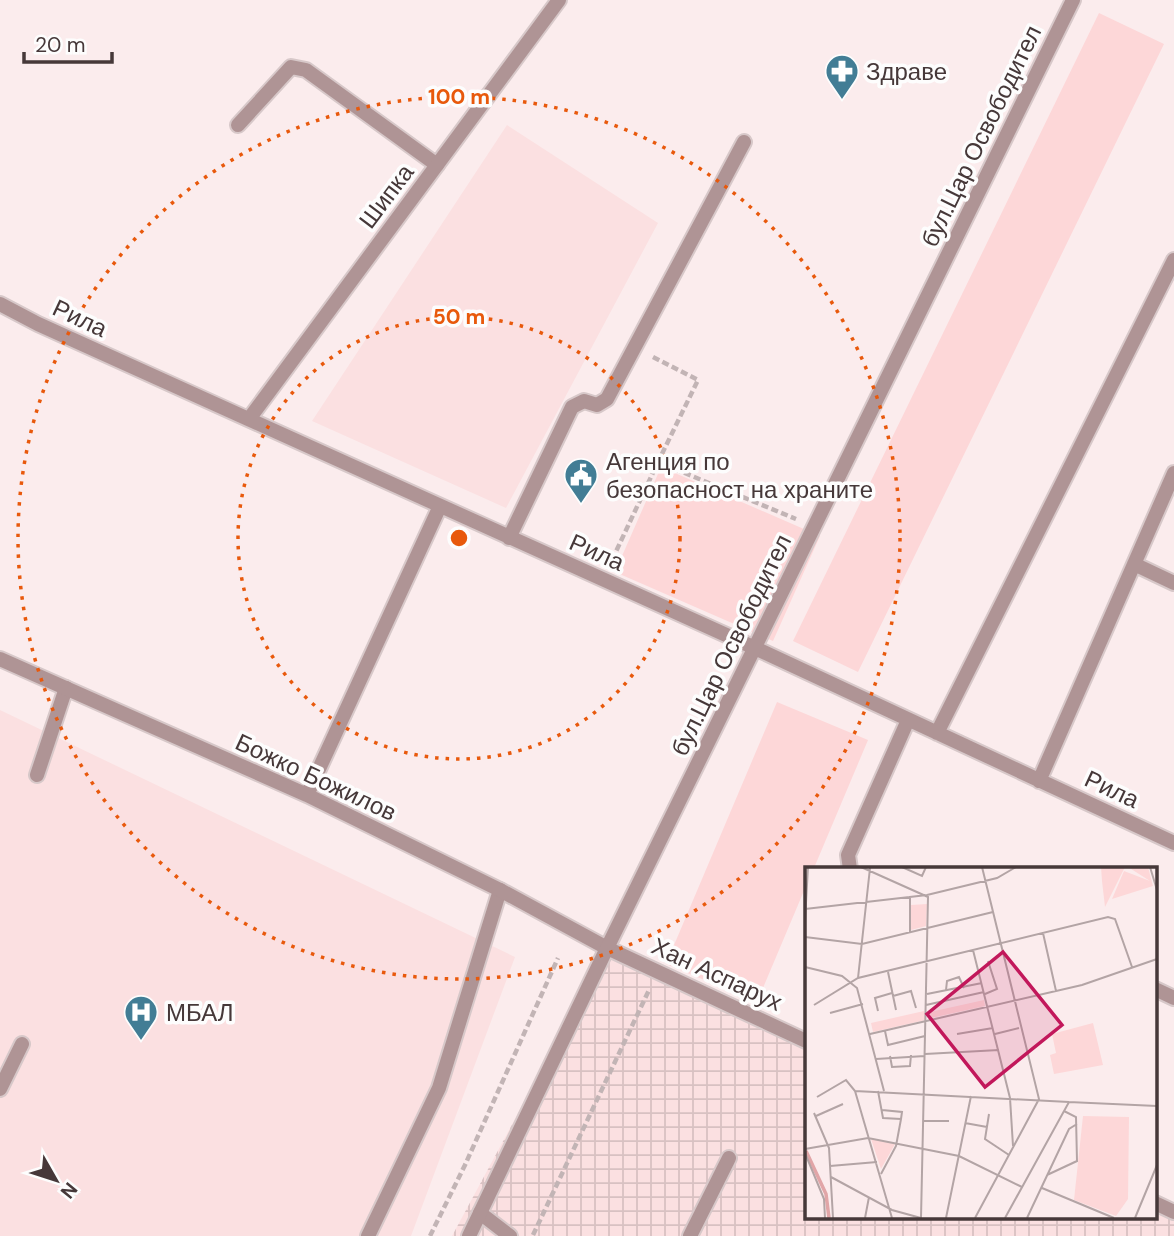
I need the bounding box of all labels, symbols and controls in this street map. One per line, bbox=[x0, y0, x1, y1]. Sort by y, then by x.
street label: бул.Цар Освободител bbox=[914, 20, 1048, 252]
scale bar bbox=[24, 21, 112, 65]
text: 20 m bbox=[35, 31, 86, 59]
pharmacy icon: Здраве bbox=[823, 52, 861, 101]
place label: Здраве bbox=[866, 56, 947, 87]
text: 100 m bbox=[428, 83, 490, 111]
street label: Шипка bbox=[352, 157, 421, 234]
street label: Рила bbox=[48, 292, 113, 344]
text: 50 m bbox=[433, 303, 485, 331]
place label: Агенция по безопасност на храните bbox=[606, 446, 873, 505]
public building icon: Агенция по безопасност на храните bbox=[562, 456, 600, 505]
centre of rings bbox=[447, 526, 471, 550]
street label: Рила bbox=[565, 526, 630, 578]
street label: бул.Цар Освободител bbox=[664, 529, 798, 761]
street label: Божко Божилов bbox=[231, 726, 401, 828]
street label: Рила bbox=[1080, 763, 1145, 815]
inset map bbox=[805, 867, 1156, 1218]
street label: Хан Аспарух bbox=[647, 930, 787, 1018]
hospital icon: МБАЛ bbox=[122, 993, 160, 1042]
place label: МБАЛ bbox=[166, 997, 234, 1028]
north arrow bbox=[21, 1145, 91, 1215]
text: N bbox=[55, 1177, 83, 1204]

